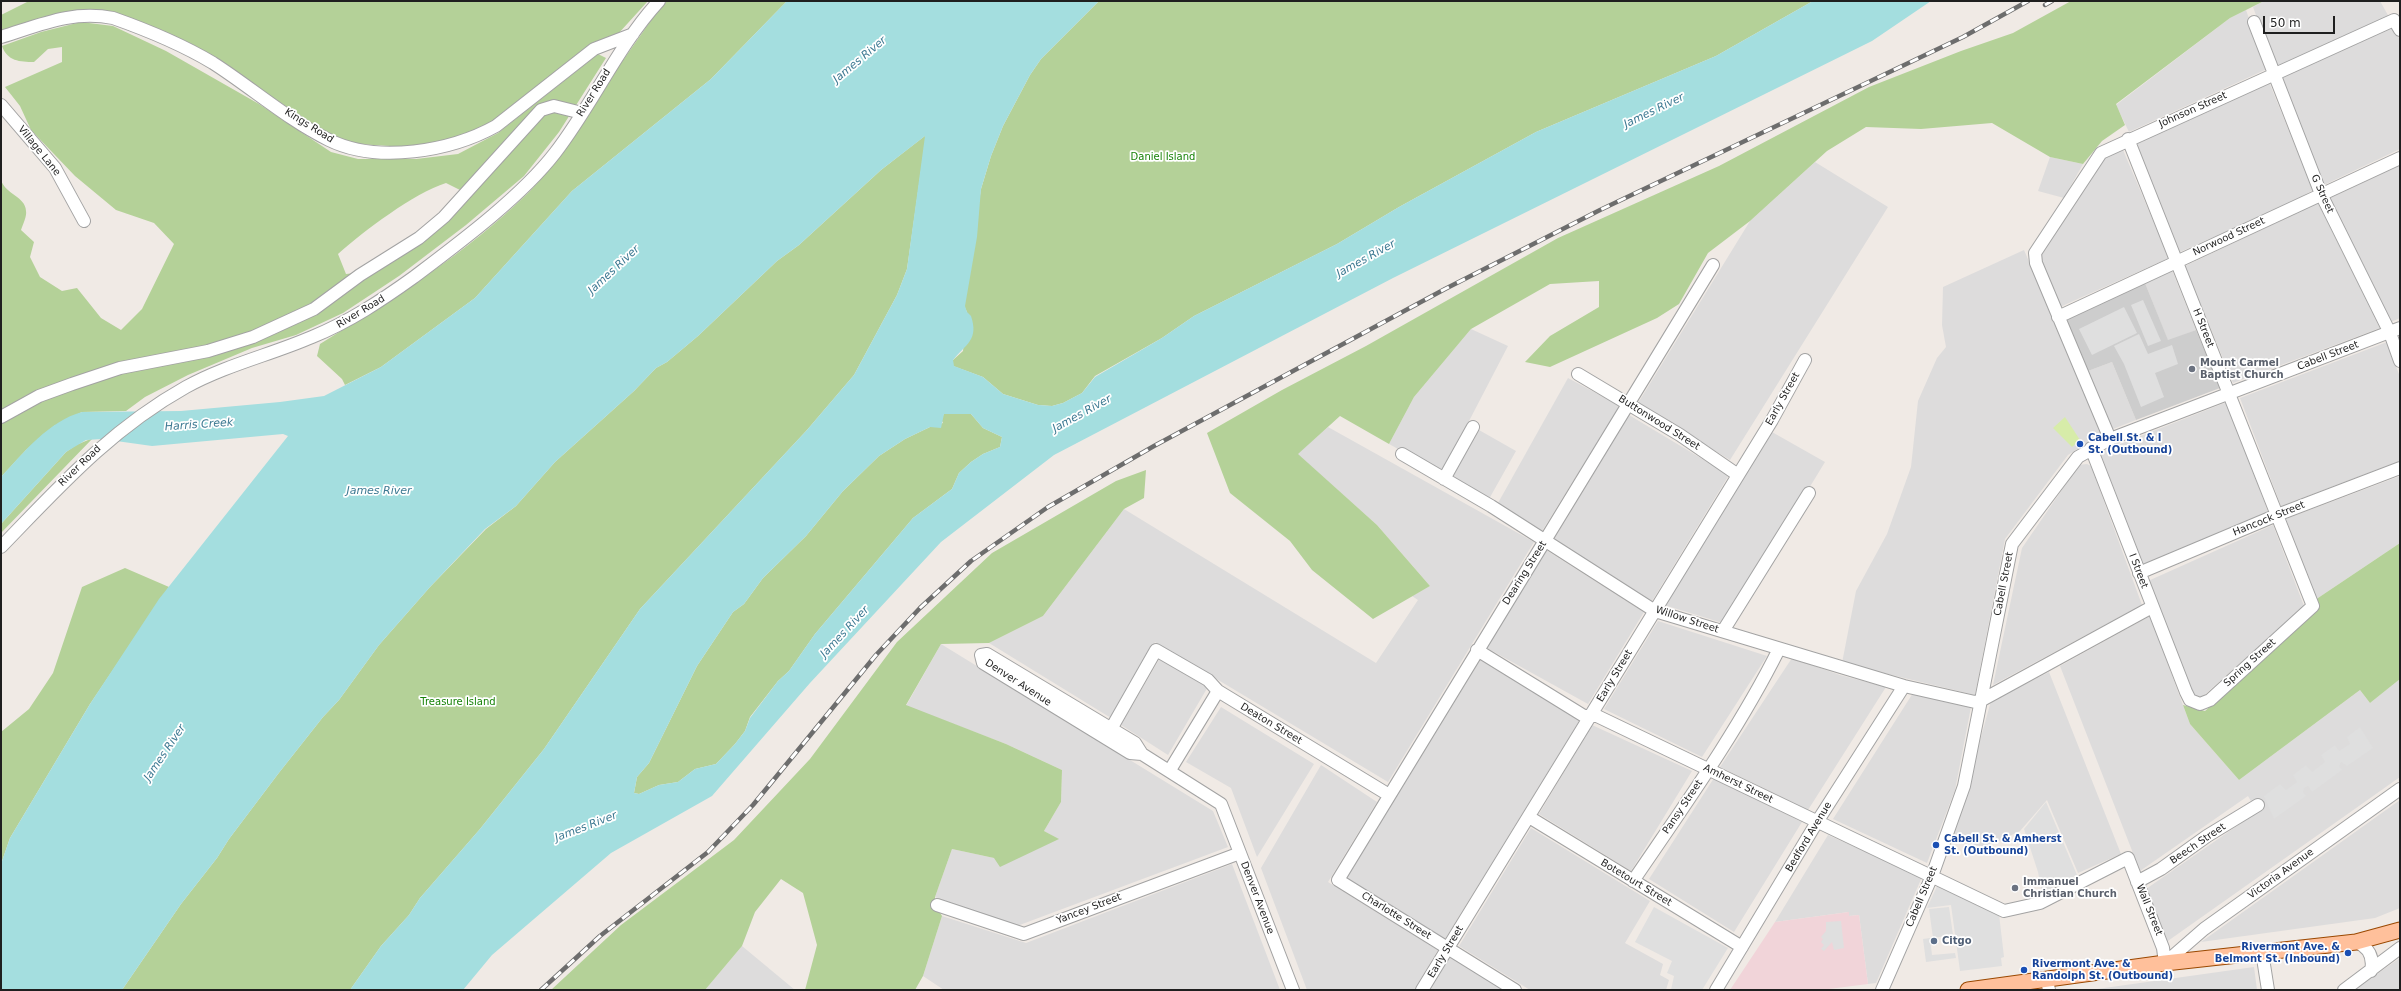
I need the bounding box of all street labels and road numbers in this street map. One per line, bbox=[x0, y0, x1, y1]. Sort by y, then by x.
street label: River Road bbox=[575, 67, 613, 119]
street label: Johnson Street bbox=[2157, 90, 2229, 130]
street label: Kings Road bbox=[282, 106, 336, 146]
street label: Village Lane bbox=[15, 124, 63, 178]
street label: G Street bbox=[2308, 173, 2336, 215]
street label: Norwood Street bbox=[2191, 215, 2267, 259]
street label: River Road bbox=[335, 293, 387, 331]
street label: H Street bbox=[2190, 307, 2216, 349]
street label: Cabell Street bbox=[2296, 339, 2360, 373]
street label: Early Street bbox=[1763, 370, 1803, 428]
street label: Buttonwood Street bbox=[1616, 393, 1702, 453]
street label: River Road bbox=[56, 443, 104, 489]
street label: Hancock Street bbox=[2231, 499, 2307, 539]
street label: Dearing Street bbox=[1501, 539, 1549, 607]
street label: Cabell Street bbox=[1992, 551, 2016, 617]
street label: I Street bbox=[2126, 552, 2150, 590]
street label: Willow Street bbox=[1654, 604, 1720, 636]
street label: Spring Street bbox=[2222, 637, 2278, 689]
street label: Early Street bbox=[1595, 648, 1635, 704]
street label: Denver Avenue bbox=[983, 657, 1053, 709]
street label: Deaton Street bbox=[1238, 701, 1304, 747]
street label: Amherst Street bbox=[1701, 762, 1775, 806]
street label: Pansy Street bbox=[1660, 778, 1706, 836]
street label: Bedford Avenue bbox=[1783, 800, 1835, 874]
street label: Beech Street bbox=[2168, 821, 2228, 867]
street label: Victoria Avenue bbox=[2246, 846, 2316, 902]
street label: Botetourt Street bbox=[1598, 857, 1674, 909]
street label: Denver Avenue bbox=[1238, 860, 1276, 936]
street label: Cabell Street bbox=[1904, 865, 1940, 929]
street label: Wall Street bbox=[2133, 882, 2165, 938]
street label: Charlotte Street bbox=[1359, 890, 1433, 942]
street label: Yancey Street bbox=[1055, 891, 1123, 927]
street label: Early Street bbox=[1426, 924, 1466, 980]

